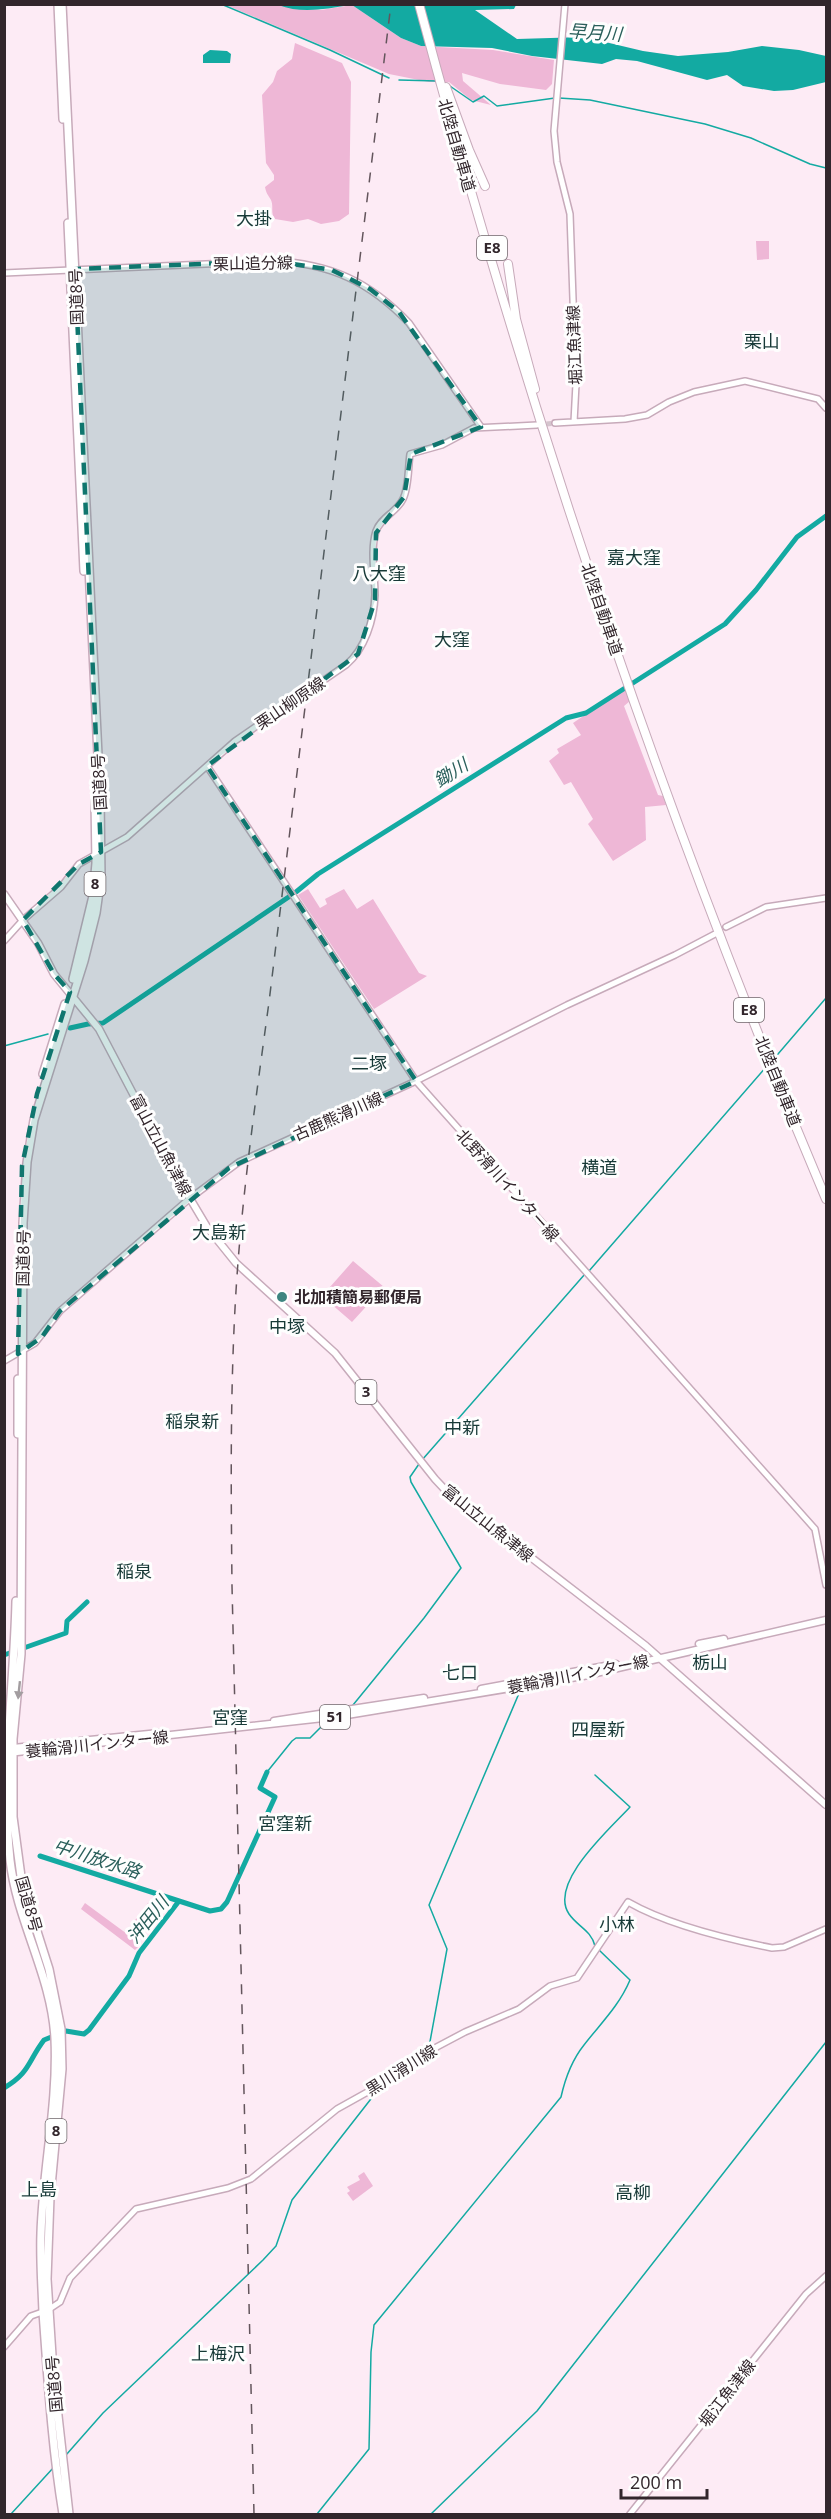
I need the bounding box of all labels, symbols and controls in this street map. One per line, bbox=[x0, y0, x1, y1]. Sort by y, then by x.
water label: 早月川 bbox=[567, 18, 625, 46]
street label: 北陸自動車道 bbox=[433, 96, 481, 194]
district label: 大掛 bbox=[236, 206, 272, 230]
road number: E8 bbox=[477, 236, 507, 260]
street label: 栗山追分線 bbox=[213, 251, 293, 275]
street label: 国道8号 bbox=[64, 268, 88, 326]
street label: 堀江魚津線 bbox=[562, 305, 586, 385]
district label: 栗山 bbox=[744, 329, 780, 353]
district label: 嘉大窪 bbox=[607, 545, 661, 569]
street label: 北陸自動車道 bbox=[576, 560, 628, 658]
district label: 八大窪 bbox=[352, 561, 406, 585]
district label: 大窪 bbox=[434, 627, 470, 651]
street label: 栗山柳原線 bbox=[251, 672, 329, 734]
water label: 鋤川 bbox=[429, 751, 474, 792]
street label: 国道8号 bbox=[87, 753, 111, 811]
road number: 8 bbox=[84, 872, 106, 896]
road number: E8 bbox=[734, 998, 764, 1022]
street label: 北陸自動車道 bbox=[750, 1032, 806, 1130]
district label: 二塚 bbox=[351, 1051, 387, 1075]
street label: 古鹿熊滑川線 bbox=[290, 1086, 386, 1146]
street label: 富山立山魚津線 bbox=[125, 1090, 197, 1200]
street label: 北野滑川インター線 bbox=[452, 1124, 564, 1246]
district label: 横道 bbox=[581, 1155, 617, 1179]
district label: 大島新 bbox=[192, 1220, 246, 1244]
street label: 国道8号 bbox=[12, 1229, 34, 1287]
place label: 北加積簡易郵便局 bbox=[294, 1286, 422, 1308]
marker: 北加積簡易郵便局 bbox=[275, 1290, 289, 1304]
district label: 中塚 bbox=[269, 1314, 305, 1338]
road number: 3 bbox=[356, 1380, 376, 1404]
district label: 稲泉新 bbox=[165, 1409, 219, 1433]
district label: 中新 bbox=[444, 1415, 480, 1439]
street label: 富山立山魚津線 bbox=[438, 1479, 538, 1567]
district label: 稲泉 bbox=[116, 1559, 152, 1583]
street label: 蓑輪滑川インター線 bbox=[505, 1649, 651, 1699]
district label: 栃山 bbox=[692, 1650, 728, 1674]
district label: 七口 bbox=[442, 1660, 478, 1684]
one-way arrow bbox=[14, 1680, 24, 1699]
district label: 宮窪 bbox=[212, 1705, 248, 1729]
road number: 51 bbox=[320, 1705, 350, 1729]
district label: 四屋新 bbox=[571, 1717, 625, 1741]
street label: 蓑輪滑川インター線 bbox=[24, 1726, 170, 1762]
district label: 宮窪新 bbox=[258, 1811, 312, 1835]
water label: 中川放水路 bbox=[51, 1833, 146, 1884]
street label: 国道8号 bbox=[11, 1873, 47, 1935]
water label: 沖田川 bbox=[121, 1889, 175, 1948]
district label: 小林 bbox=[599, 1912, 635, 1936]
street label: 黒川滑川線 bbox=[361, 2039, 441, 2101]
road number: 8 bbox=[46, 2119, 66, 2143]
district label: 上島 bbox=[21, 2177, 57, 2201]
district label: 高柳 bbox=[615, 2180, 651, 2204]
district label: 上梅沢 bbox=[191, 2341, 245, 2365]
street label: 国道8号 bbox=[41, 2355, 67, 2413]
street label: 堀江魚津線 bbox=[694, 2355, 760, 2431]
scale bar bbox=[621, 2462, 706, 2500]
text: 200 m bbox=[630, 2470, 682, 2494]

